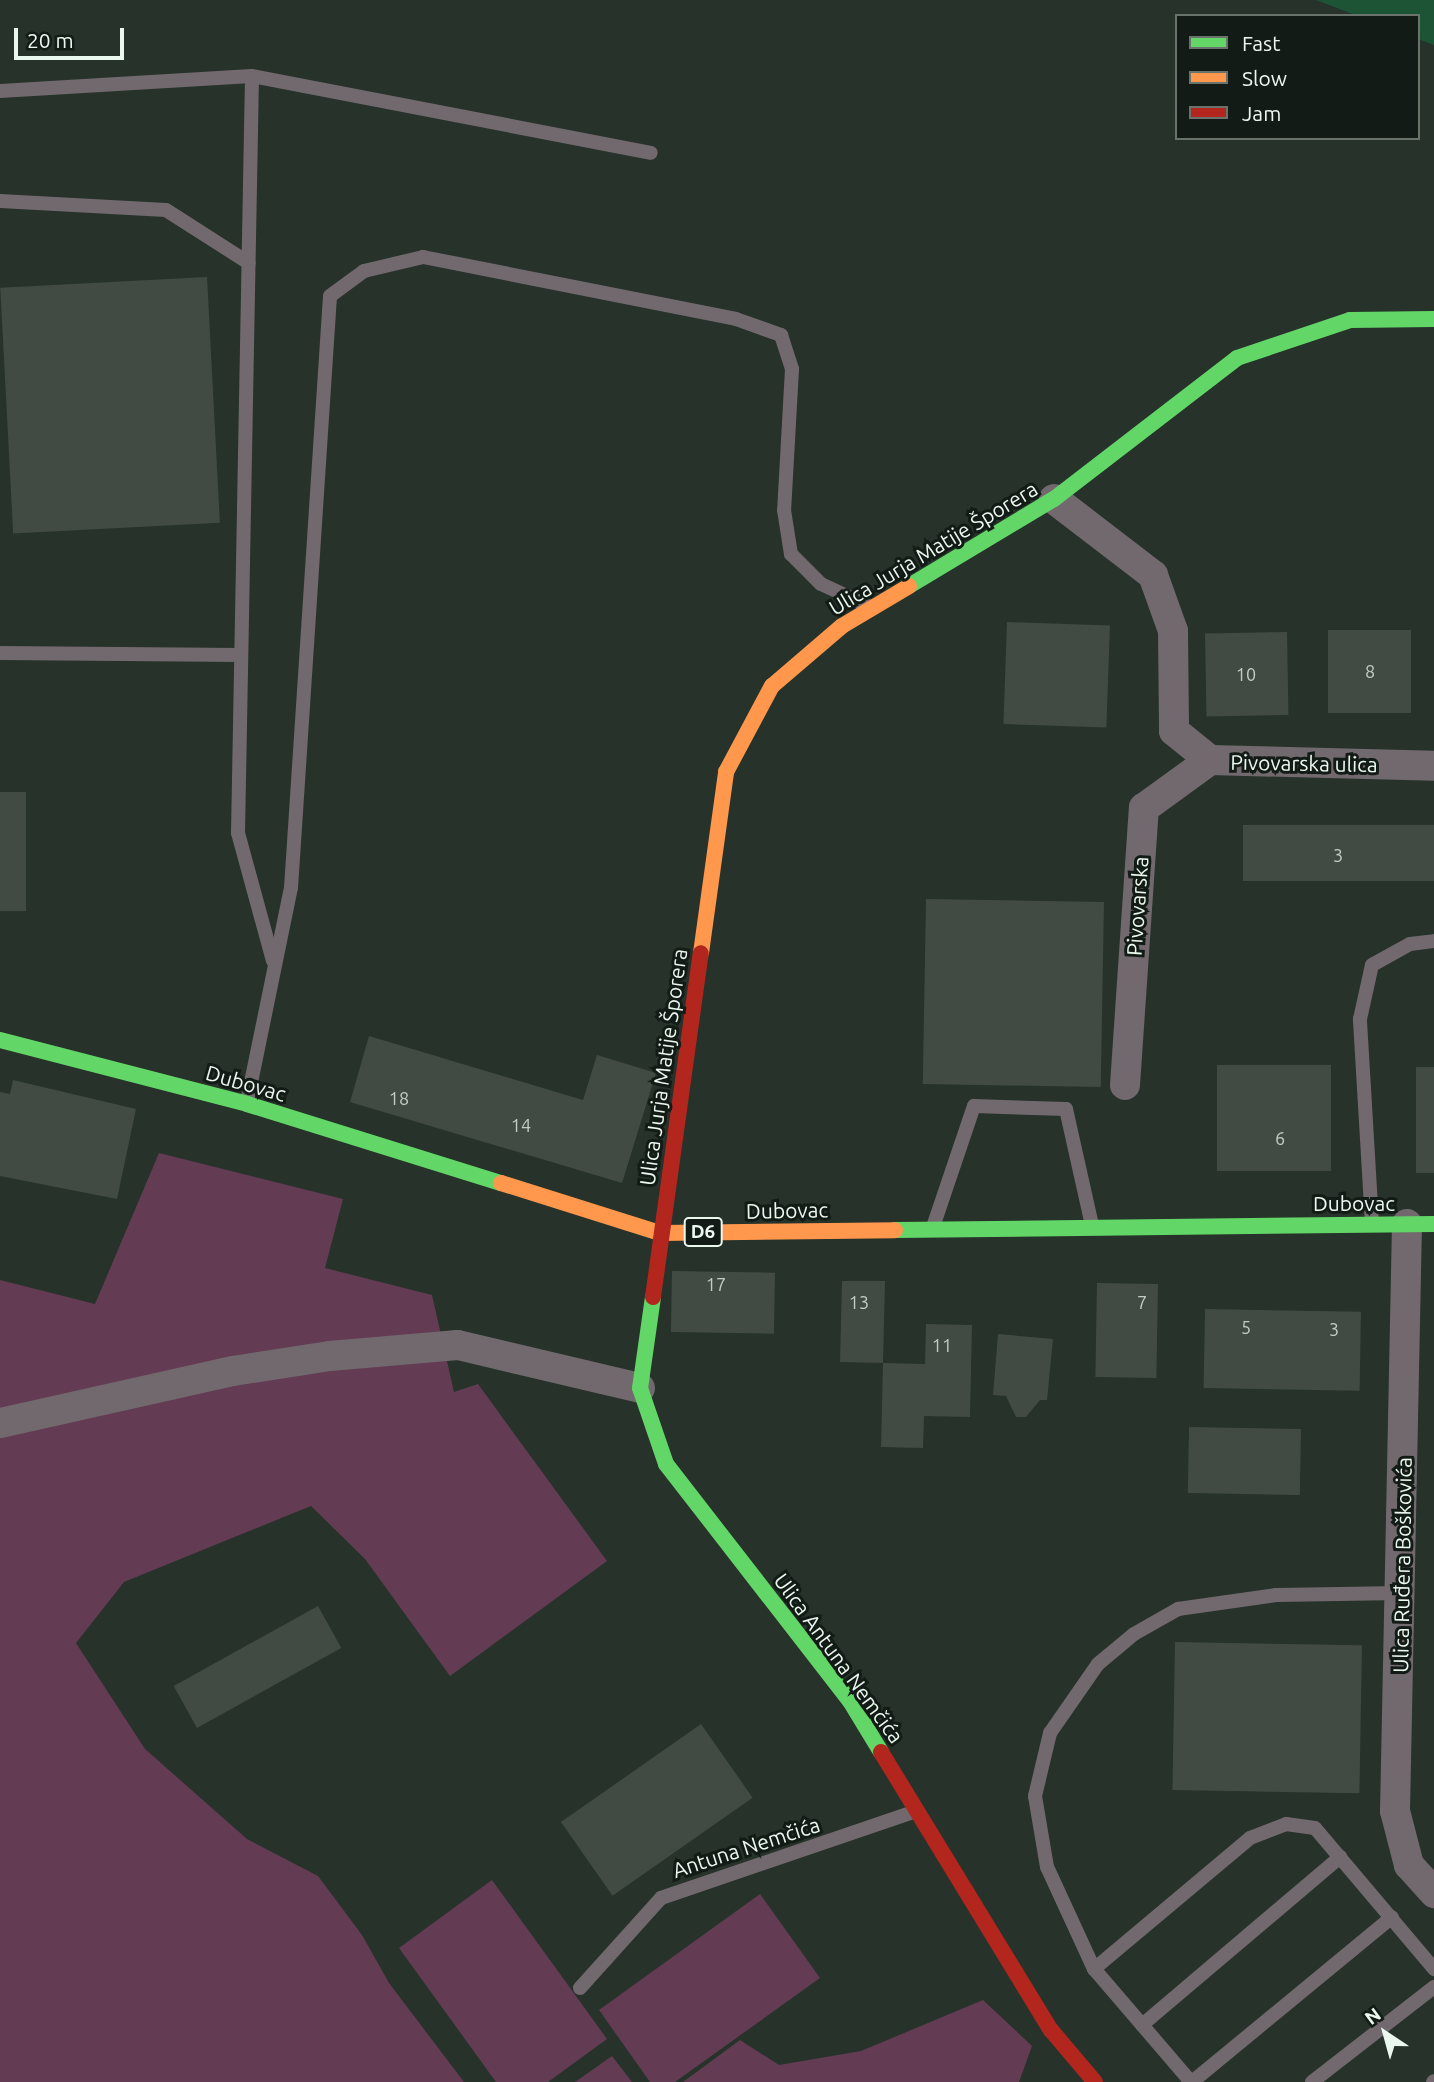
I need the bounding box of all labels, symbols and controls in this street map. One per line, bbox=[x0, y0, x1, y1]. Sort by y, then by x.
scale bar bbox=[18, 14, 128, 58]
legend bbox=[1175, 14, 1420, 140]
text: 20 m bbox=[27, 28, 74, 52]
text: Fast bbox=[1242, 31, 1280, 55]
text: Slow bbox=[1242, 66, 1287, 90]
text: Jam bbox=[1242, 101, 1281, 125]
street label: Ulica Jurja Matije Šporera bbox=[824, 476, 1042, 620]
house number: 8 bbox=[1365, 660, 1375, 682]
house number: 10 bbox=[1236, 663, 1256, 685]
street label: Pivovarska ulica bbox=[1230, 749, 1378, 777]
house number: 3 bbox=[1333, 844, 1343, 866]
street label: Pivovarska bbox=[1121, 855, 1153, 957]
street label: Ulica Jurja Matije Šporera bbox=[634, 947, 692, 1187]
street label: Dubovac bbox=[203, 1060, 289, 1106]
house number: 18 bbox=[389, 1087, 409, 1109]
house number: 14 bbox=[511, 1114, 531, 1136]
house number: 6 bbox=[1275, 1127, 1285, 1149]
street label: Dubovac bbox=[1313, 1190, 1395, 1216]
street label: Dubovac bbox=[746, 1197, 828, 1223]
road number: D6 bbox=[682, 1216, 724, 1248]
house number: 17 bbox=[706, 1273, 726, 1295]
house number: 13 bbox=[849, 1291, 869, 1313]
house number: 7 bbox=[1137, 1291, 1147, 1313]
house number: 5 bbox=[1241, 1316, 1251, 1338]
house number: 3 bbox=[1329, 1318, 1339, 1340]
house number: 11 bbox=[932, 1334, 952, 1356]
street label: Ulica Ruđera Boškovića bbox=[1388, 1457, 1416, 1673]
street label: Ulica Antuna Nemčića bbox=[769, 1568, 909, 1748]
street label: Antuna Nemčića bbox=[669, 1811, 823, 1883]
north arrow bbox=[1350, 1998, 1420, 2068]
text: N bbox=[1360, 2003, 1385, 2029]

